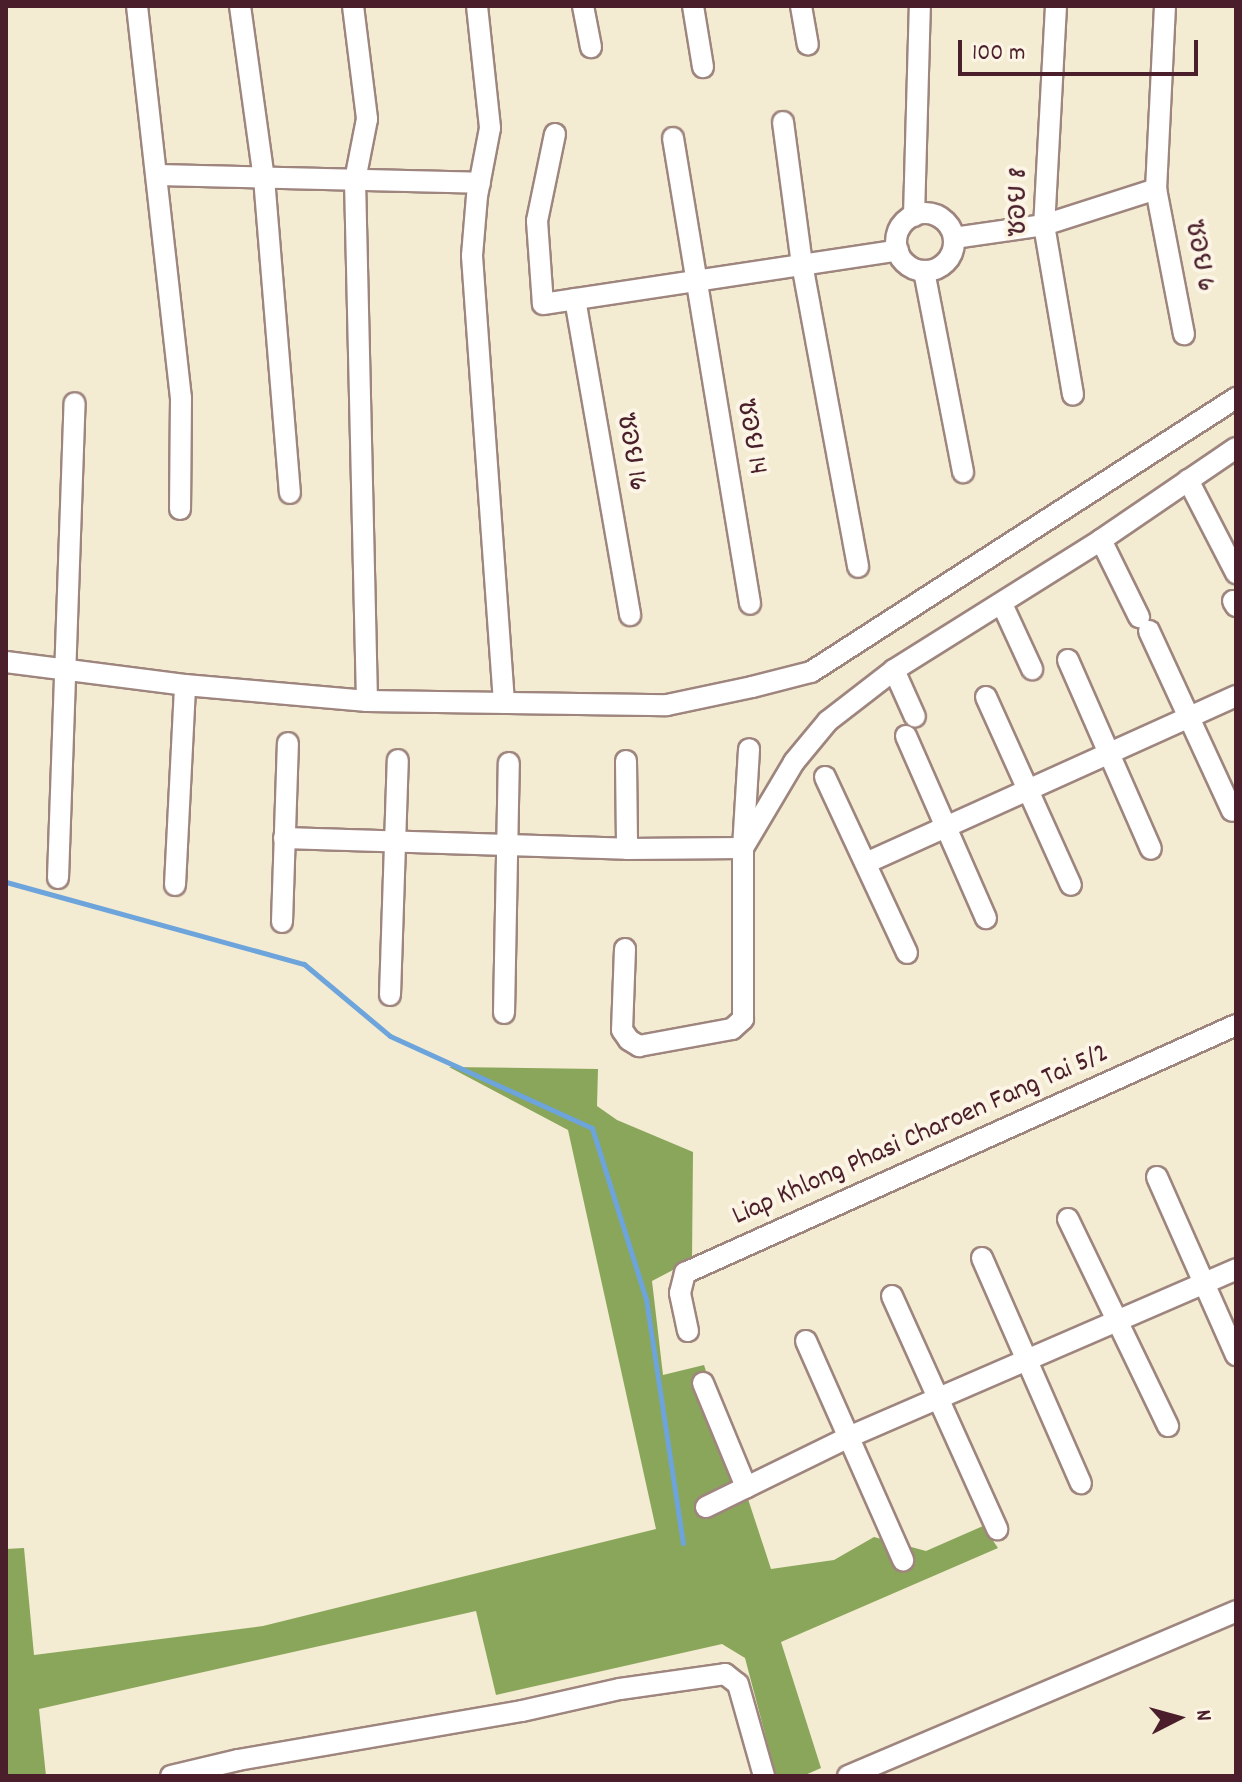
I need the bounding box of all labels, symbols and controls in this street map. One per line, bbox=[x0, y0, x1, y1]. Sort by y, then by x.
scale bar bbox=[962, 24, 1202, 74]
text: 100 m bbox=[972, 37, 1025, 71]
street label: ซอย 8 bbox=[1003, 167, 1037, 237]
street label: ซอย 6 bbox=[1175, 217, 1221, 295]
street label: ซอย 14 bbox=[727, 396, 773, 478]
street label: ซอย 16 bbox=[607, 410, 653, 494]
street label: Liap Khlong Phasi Charoen Fang Tai 5/2 bbox=[728, 1038, 1114, 1234]
north arrow bbox=[1138, 1678, 1218, 1758]
text: N bbox=[1186, 1708, 1218, 1722]

